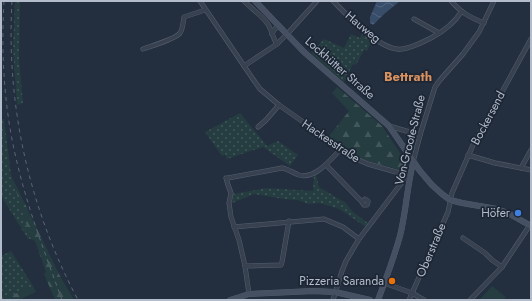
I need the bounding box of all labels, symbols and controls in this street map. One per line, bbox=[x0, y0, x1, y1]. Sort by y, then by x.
street label: Hauweg bbox=[341, 7, 385, 47]
street label: Lockhütter Straße bbox=[301, 32, 379, 104]
district label: Bettrath bbox=[384, 67, 432, 86]
street label: Bockersend bbox=[466, 88, 510, 148]
street label: Von-Groote-Straße bbox=[390, 93, 430, 187]
street label: Hackesstraße bbox=[298, 115, 364, 167]
place label: Höfer bbox=[481, 204, 511, 222]
marker: Höfer bbox=[513, 208, 523, 218]
street label: Oberstraße bbox=[412, 220, 450, 280]
place label: Pizzeria Saranda bbox=[299, 272, 384, 290]
marker: Pizzeria Saranda bbox=[387, 276, 397, 286]

